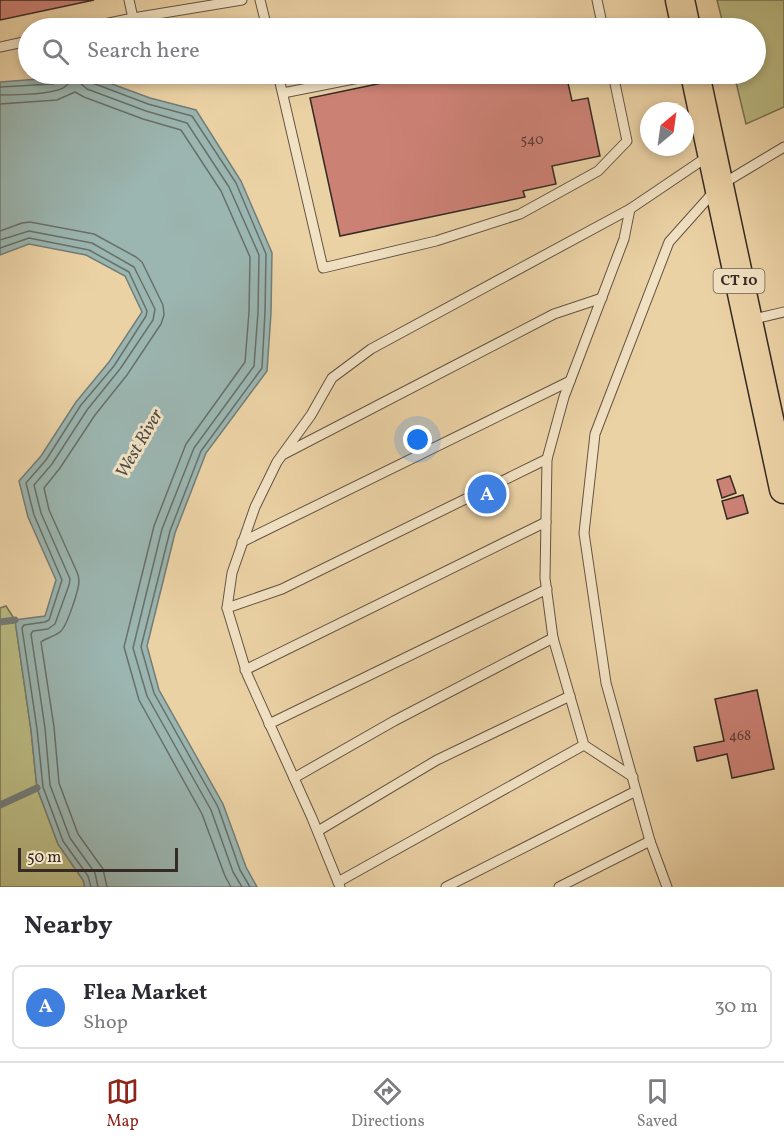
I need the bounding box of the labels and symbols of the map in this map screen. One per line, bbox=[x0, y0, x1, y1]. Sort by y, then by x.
north arrow bbox=[640, 102, 694, 156]
house number: 540 bbox=[520, 131, 544, 150]
road number: CT 10 bbox=[714, 269, 764, 293]
water label: West River bbox=[110, 405, 170, 483]
your location bbox=[403, 425, 432, 454]
pin: A bbox=[468, 472, 506, 516]
house number: 468 bbox=[729, 727, 751, 746]
scale bar bbox=[18, 845, 178, 872]

